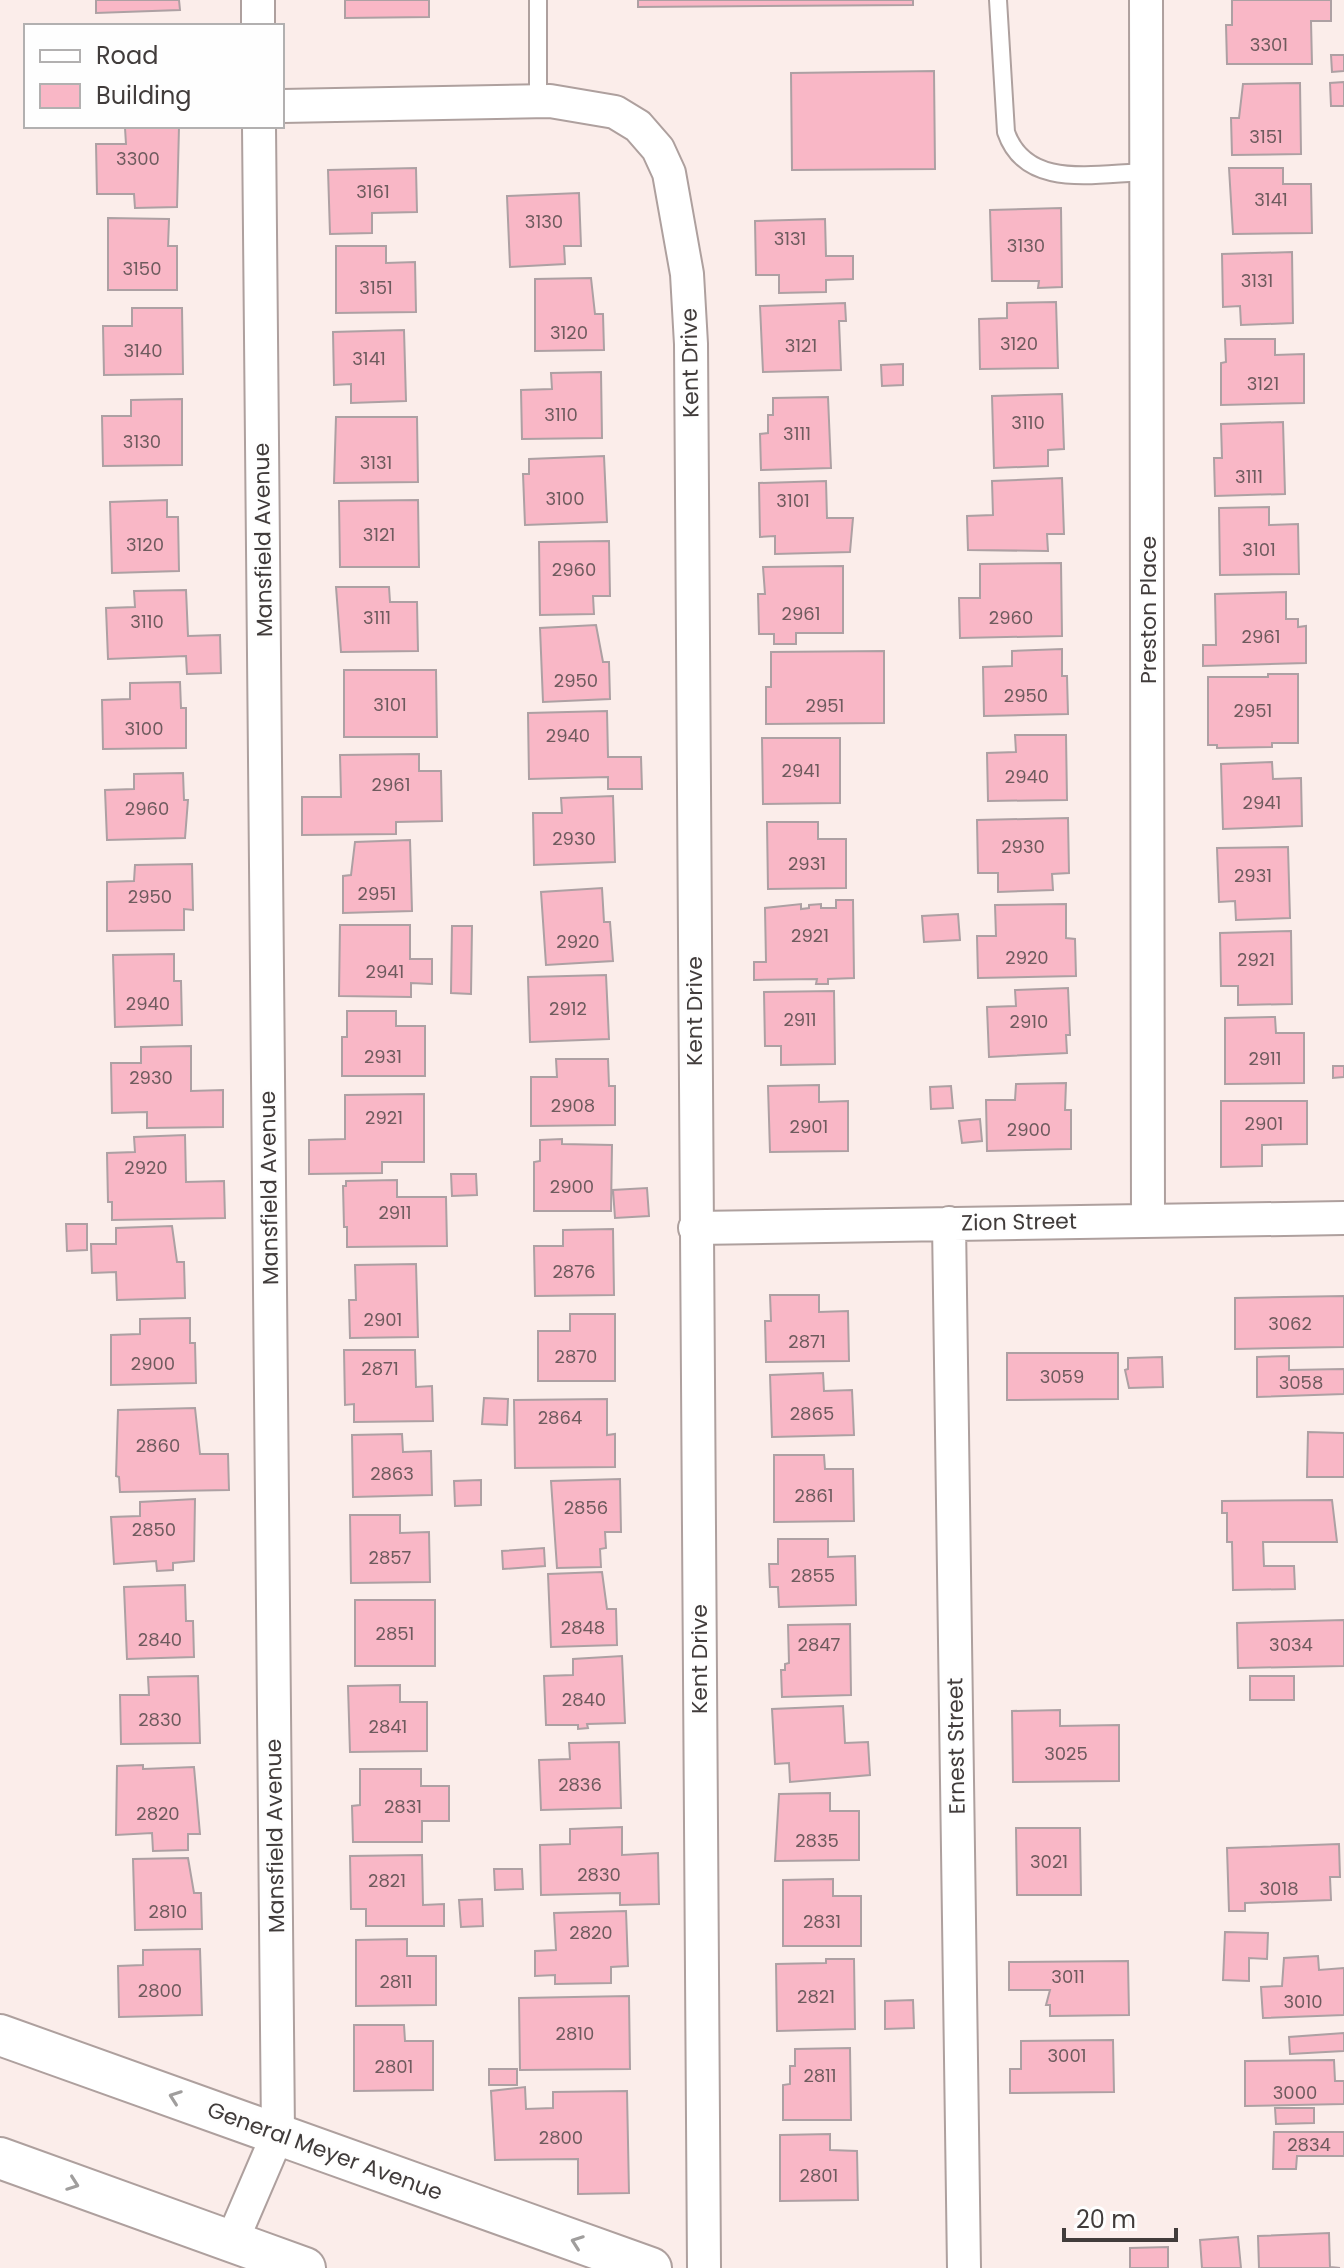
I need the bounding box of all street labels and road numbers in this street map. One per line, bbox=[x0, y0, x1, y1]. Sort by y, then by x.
street label: Kent Drive bbox=[674, 308, 706, 418]
street label: Mansfield Avenue bbox=[246, 443, 280, 637]
street label: Preston Place bbox=[1133, 536, 1164, 684]
street label: Kent Drive bbox=[679, 956, 710, 1066]
street label: Mansfield Avenue bbox=[252, 1091, 286, 1285]
street label: Zion Street bbox=[961, 1205, 1077, 1239]
street label: Kent Drive bbox=[684, 1604, 715, 1714]
street label: Ernest Street bbox=[939, 1677, 973, 1815]
street label: Mansfield Avenue bbox=[258, 1739, 292, 1933]
street label: General Meyer Avenue bbox=[203, 2094, 447, 2208]

